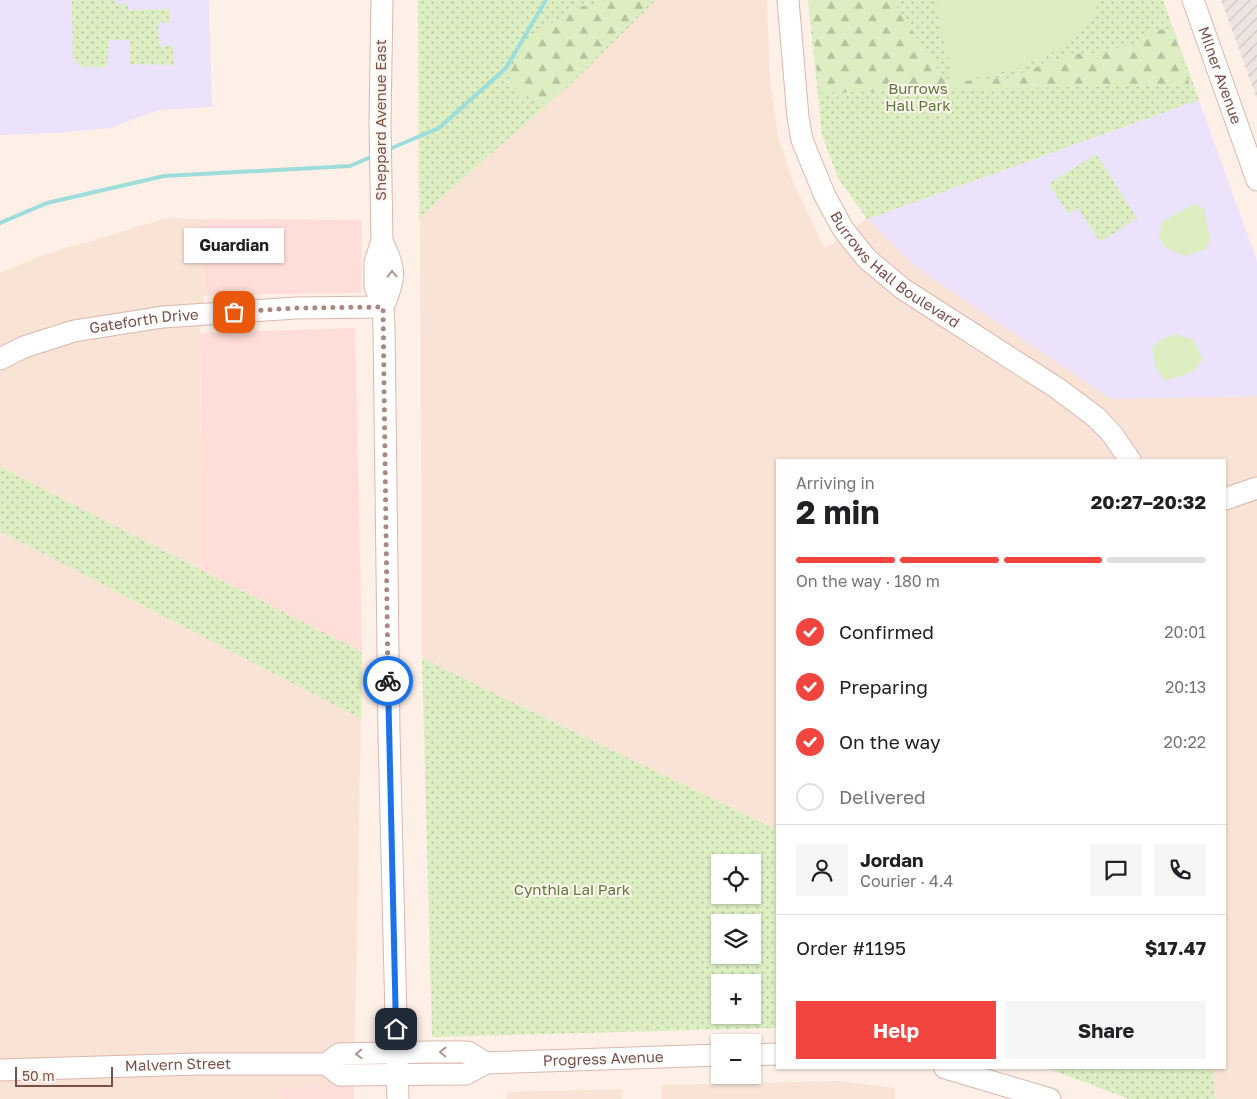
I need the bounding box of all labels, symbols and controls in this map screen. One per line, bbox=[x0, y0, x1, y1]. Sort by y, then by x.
street label: Milner Avenue bbox=[1195, 24, 1246, 127]
street label: Sheppard Avenue East bbox=[371, 39, 389, 201]
park label: Burrows Hall Park bbox=[885, 79, 951, 114]
street label: Burrows Hall Boulevard bbox=[827, 208, 963, 331]
callout: Guardian bbox=[184, 227, 284, 262]
text: Guardian bbox=[199, 235, 269, 255]
one-way arrow bbox=[387, 270, 398, 278]
pin bbox=[213, 291, 255, 333]
icon: bag bbox=[220, 298, 248, 326]
street label: Gateforth Drive bbox=[88, 305, 199, 336]
text: Arriving in bbox=[796, 473, 875, 493]
text: 20:27–20:32 bbox=[1091, 490, 1206, 513]
text: 2 min bbox=[796, 493, 880, 531]
text: On the way · 180 m bbox=[796, 571, 940, 591]
icon: check bbox=[796, 618, 824, 646]
text: Confirmed bbox=[839, 620, 934, 643]
text: 20:01 bbox=[1164, 622, 1206, 642]
courier bbox=[363, 656, 413, 706]
icon: bike bbox=[374, 667, 402, 695]
icon: check bbox=[796, 673, 824, 701]
text: Preparing bbox=[839, 675, 928, 698]
text: 20:13 bbox=[1165, 677, 1206, 697]
icon: check bbox=[796, 728, 824, 756]
text: On the way bbox=[839, 730, 941, 753]
text: 20:22 bbox=[1163, 732, 1206, 752]
text: Delivered bbox=[839, 785, 926, 808]
button: person bbox=[796, 844, 848, 896]
button: chat bbox=[1090, 844, 1142, 896]
button: phone bbox=[1154, 844, 1206, 896]
text: Jordan bbox=[860, 848, 924, 871]
map controls bbox=[711, 854, 761, 1084]
button: locate bbox=[711, 854, 761, 904]
text: Courier · 4.4 bbox=[860, 871, 953, 891]
park label: Cynthia Lai Park bbox=[514, 880, 631, 898]
button: layers bbox=[711, 914, 761, 964]
text: Order #1195 bbox=[796, 936, 906, 959]
text: $17.47 bbox=[1145, 936, 1206, 959]
button: + bbox=[711, 974, 761, 1024]
button: Help bbox=[796, 1001, 996, 1059]
button: Share bbox=[1006, 1001, 1206, 1059]
pin bbox=[375, 1008, 417, 1050]
icon: home bbox=[382, 1015, 410, 1043]
button: − bbox=[711, 1034, 761, 1084]
one-way arrow bbox=[438, 1047, 446, 1057]
street label: Progress Avenue bbox=[542, 1047, 664, 1069]
one-way arrow bbox=[355, 1048, 363, 1059]
street label: Malvern Street bbox=[125, 1054, 231, 1074]
scale bar bbox=[15, 1064, 112, 1087]
text: 50 m bbox=[22, 1067, 55, 1084]

